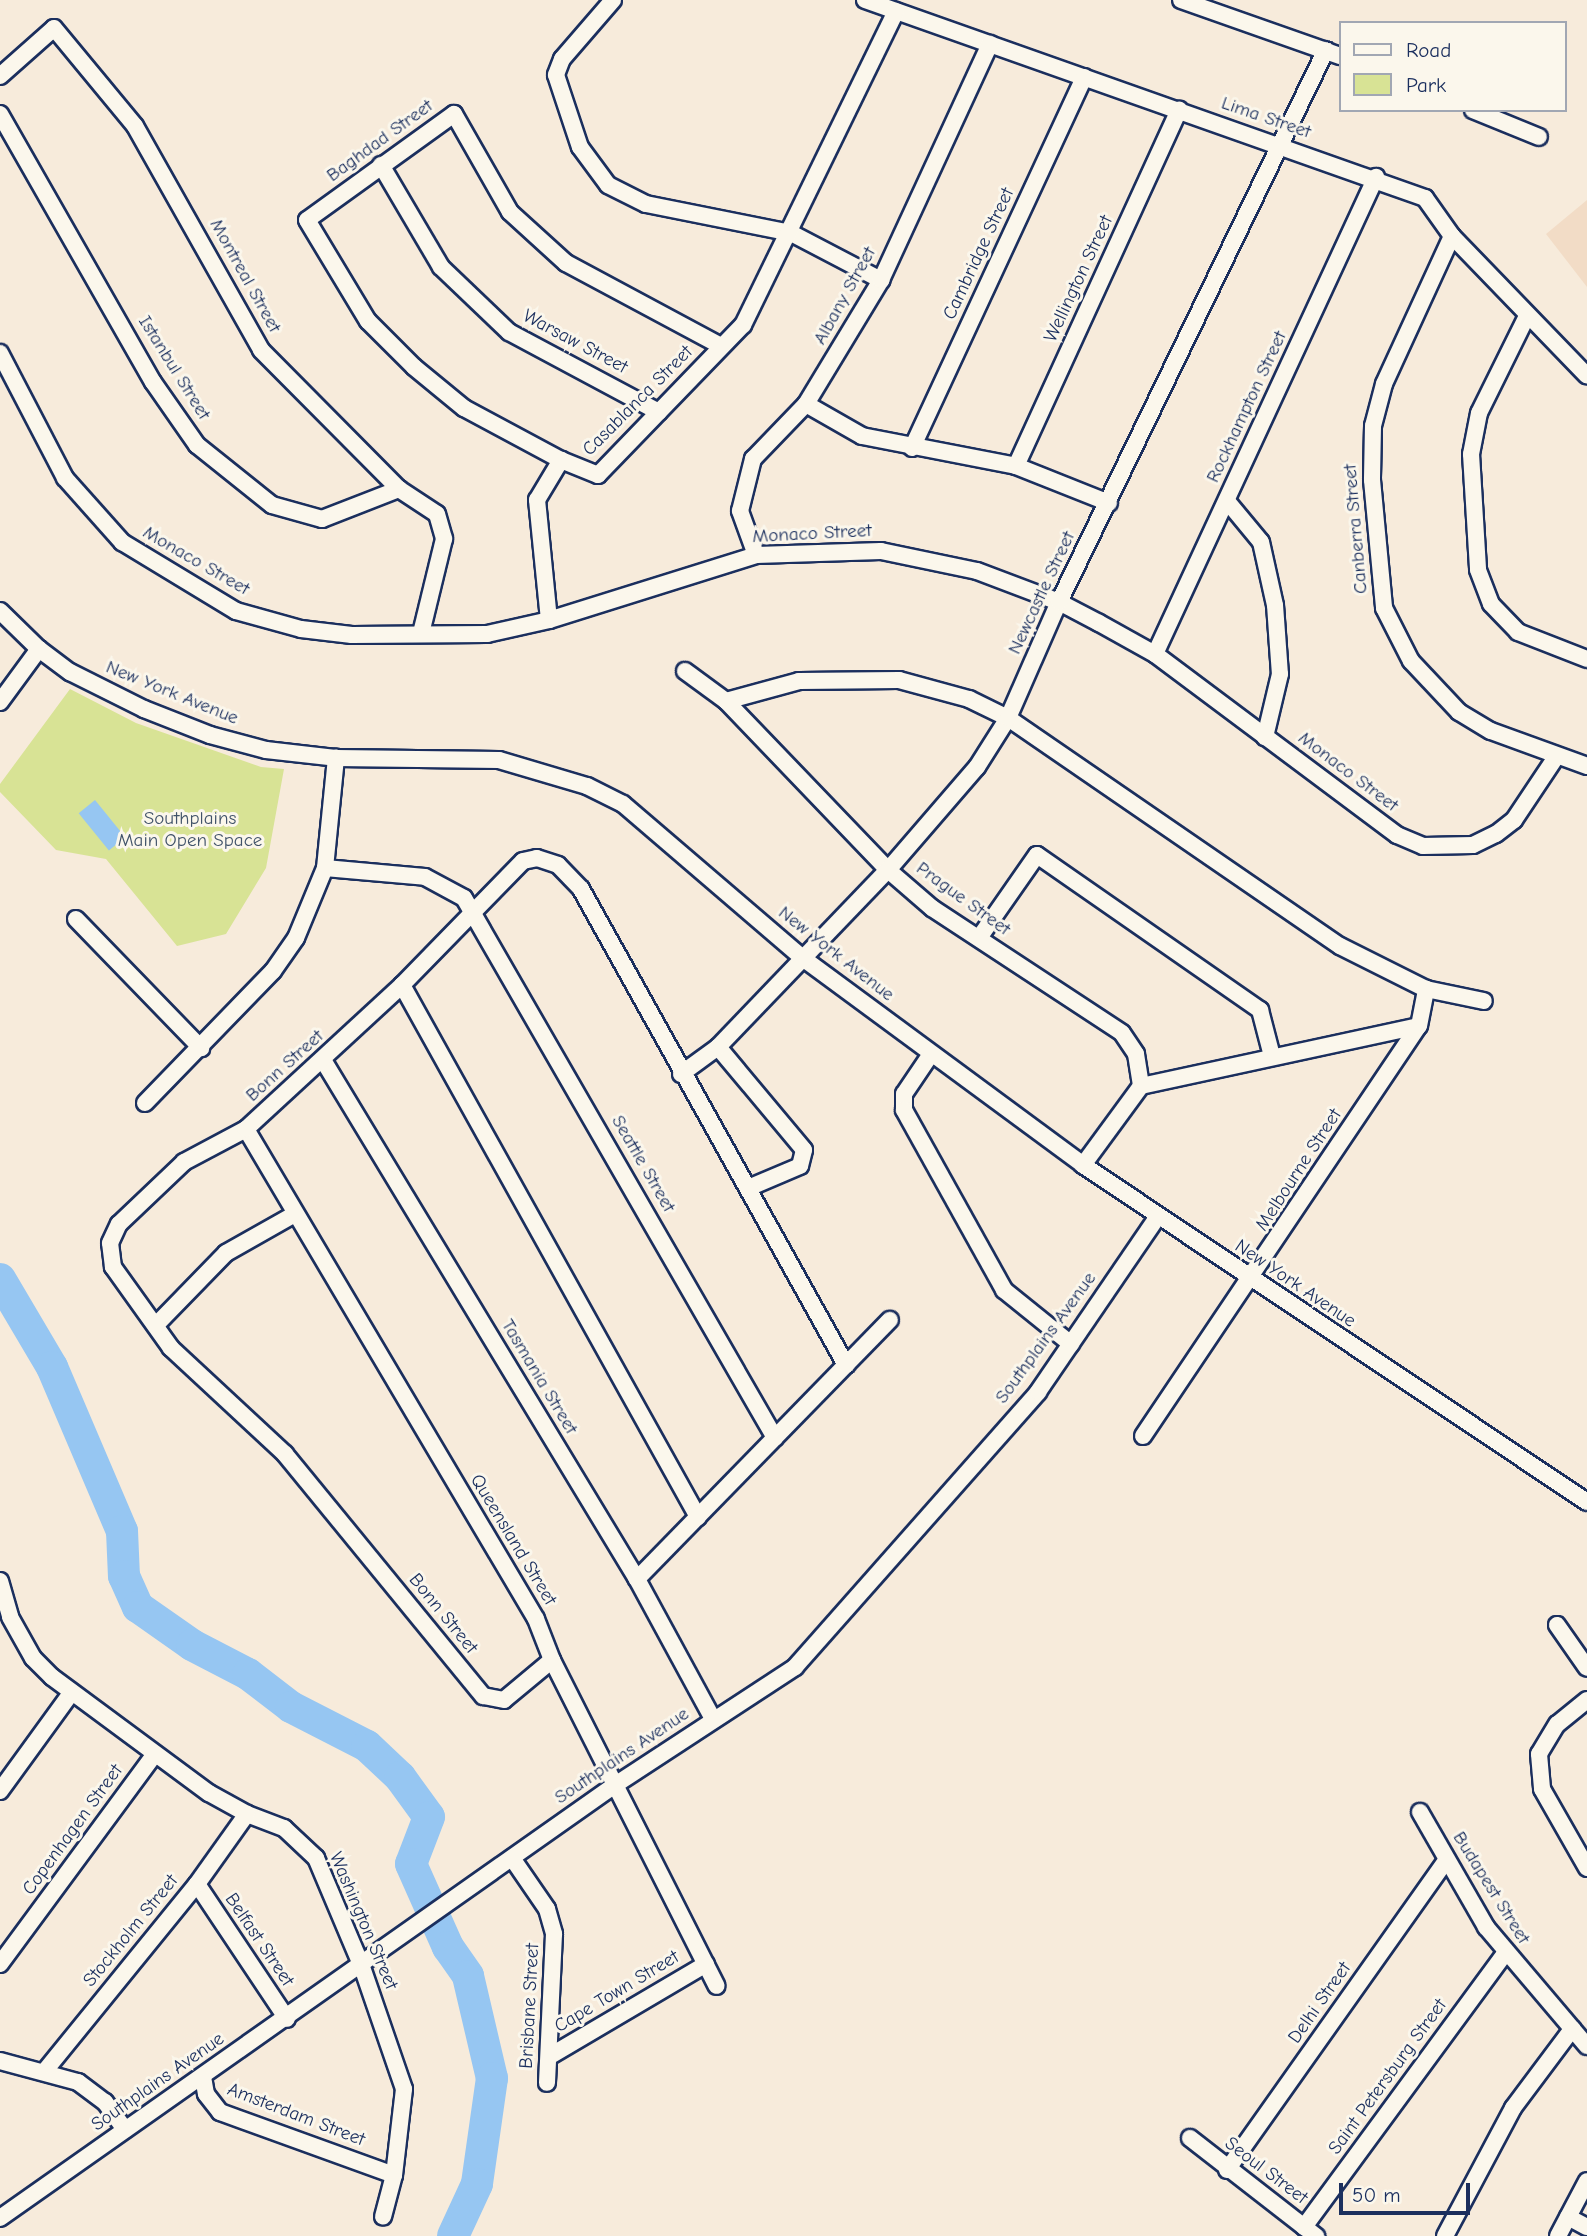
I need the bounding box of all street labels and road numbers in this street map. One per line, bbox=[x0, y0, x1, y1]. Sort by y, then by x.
street label: Lima Street bbox=[1218, 92, 1314, 144]
street label: Baghdad Street bbox=[322, 95, 438, 187]
street label: Cambridge Street bbox=[938, 184, 1020, 324]
street label: Wellington Street bbox=[1040, 212, 1118, 346]
street label: Montreal Street bbox=[204, 215, 286, 337]
street label: Albany Street bbox=[809, 243, 881, 349]
street label: Warsaw Street bbox=[519, 305, 631, 379]
street label: Istanbul Street bbox=[133, 312, 215, 424]
street label: Rockhampton Street bbox=[1202, 328, 1292, 486]
street label: Casablanca Street bbox=[578, 341, 698, 461]
street label: Canberra Street bbox=[1339, 463, 1373, 595]
street label: Monaco Street bbox=[752, 519, 872, 549]
street label: Monaco Street bbox=[139, 521, 253, 601]
street label: Newcastle Street bbox=[1004, 528, 1080, 658]
street label: New York Avenue bbox=[102, 656, 242, 730]
street label: Monaco Street bbox=[1293, 727, 1403, 817]
street label: Prague Street bbox=[911, 857, 1015, 941]
street label: New York Avenue bbox=[773, 902, 899, 1006]
street label: Bonn Street bbox=[241, 1025, 329, 1107]
street label: Melbourne Street bbox=[1251, 1105, 1347, 1235]
street label: Seattle Street bbox=[606, 1111, 680, 1217]
street label: New York Avenue bbox=[1230, 1235, 1360, 1333]
street label: Southplains Avenue bbox=[991, 1268, 1101, 1408]
street label: Tasmania Street bbox=[496, 1315, 582, 1439]
street label: Queensland Street bbox=[465, 1470, 561, 1610]
street label: Bonn Street bbox=[404, 1569, 482, 1659]
street label: Southplains Avenue bbox=[551, 1703, 693, 1809]
street label: Copenhagen Street bbox=[18, 1760, 128, 1900]
street label: Budapest Street bbox=[1447, 1828, 1535, 1948]
street label: Washington Street bbox=[324, 1849, 402, 1993]
street label: Stockholm Street bbox=[79, 1870, 183, 1992]
street label: Belfast Street bbox=[219, 1889, 299, 1991]
street label: Brisbane Street bbox=[515, 1943, 545, 2069]
street label: Cape Town Street bbox=[551, 1946, 683, 2038]
street label: Delhi Street bbox=[1284, 1958, 1356, 2048]
street label: Saint Petersburg Street bbox=[1324, 1995, 1452, 2159]
street label: Southplains Avenue bbox=[87, 2028, 229, 2136]
street label: Amsterdam Street bbox=[224, 2078, 368, 2152]
street label: Seoul Street bbox=[1220, 2132, 1312, 2210]

